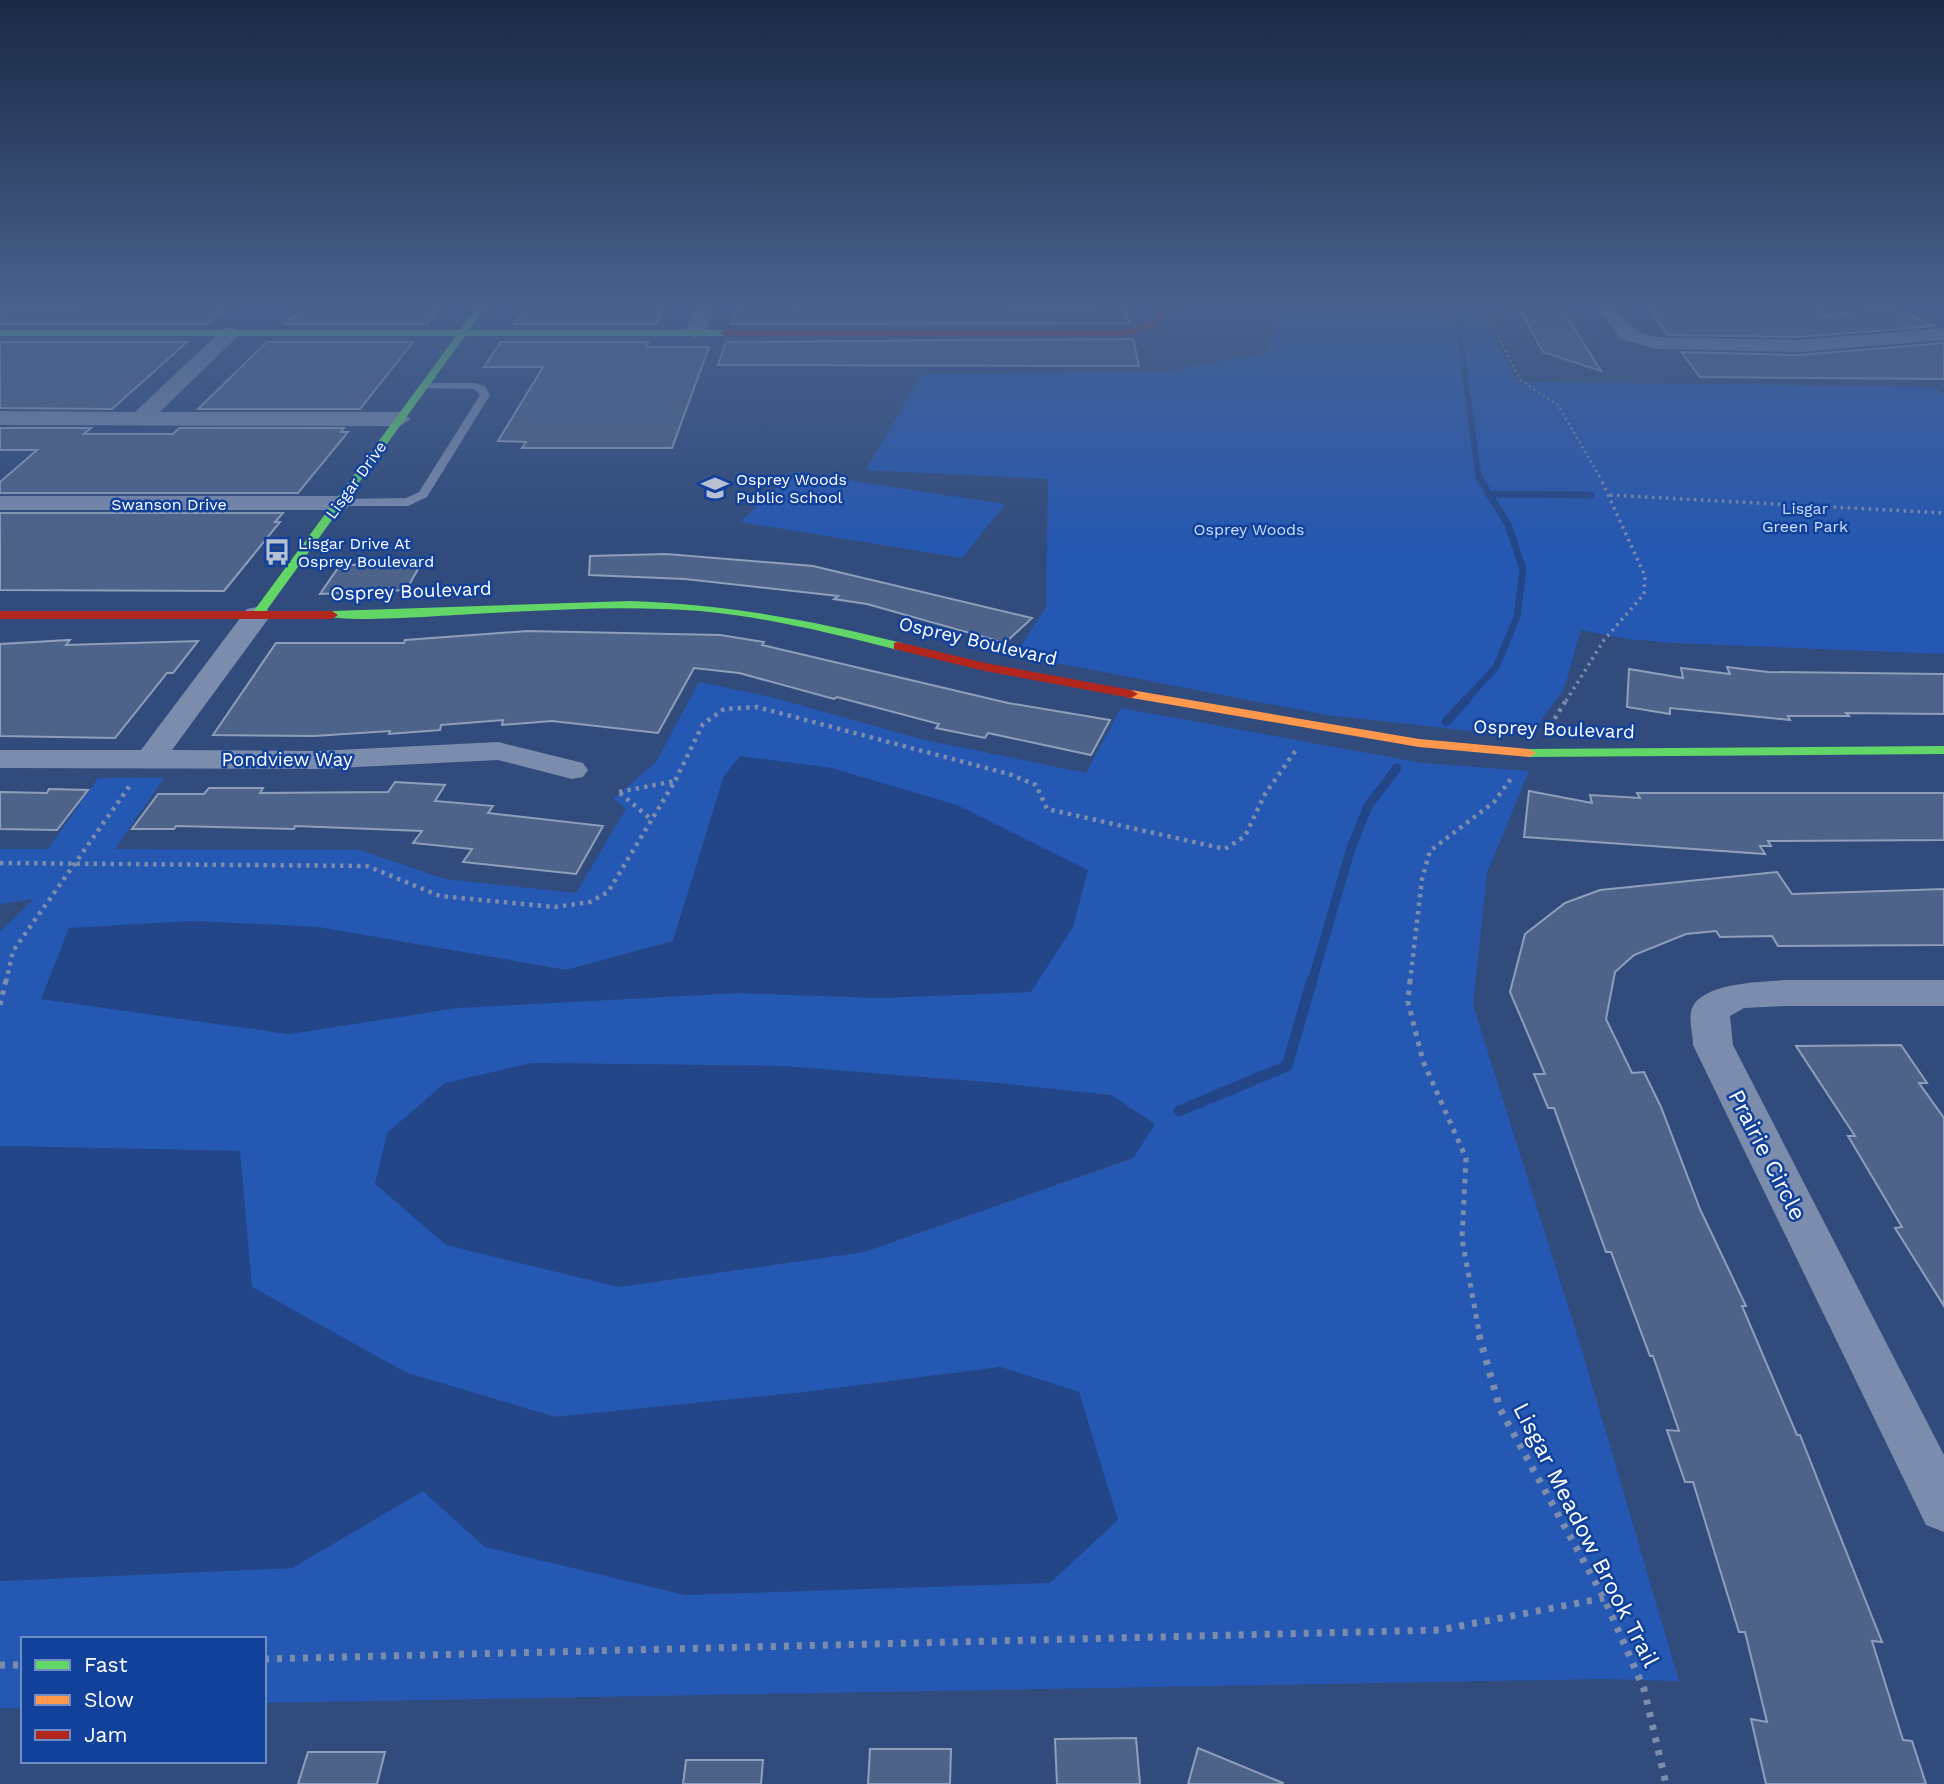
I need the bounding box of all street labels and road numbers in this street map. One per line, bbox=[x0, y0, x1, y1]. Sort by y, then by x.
street label: Lisgar Drive bbox=[322, 438, 390, 522]
street label: Swanson Drive bbox=[111, 495, 227, 514]
street label: Osprey Boulevard bbox=[330, 577, 492, 605]
street label: Osprey Boulevard bbox=[897, 612, 1059, 670]
street label: Osprey Boulevard bbox=[1473, 715, 1635, 743]
street label: Pondview Way bbox=[221, 748, 353, 771]
street label: Prairie Circle bbox=[1723, 1085, 1811, 1225]
street label: Lisgar Meadow Brook Trail bbox=[1507, 1398, 1665, 1672]

